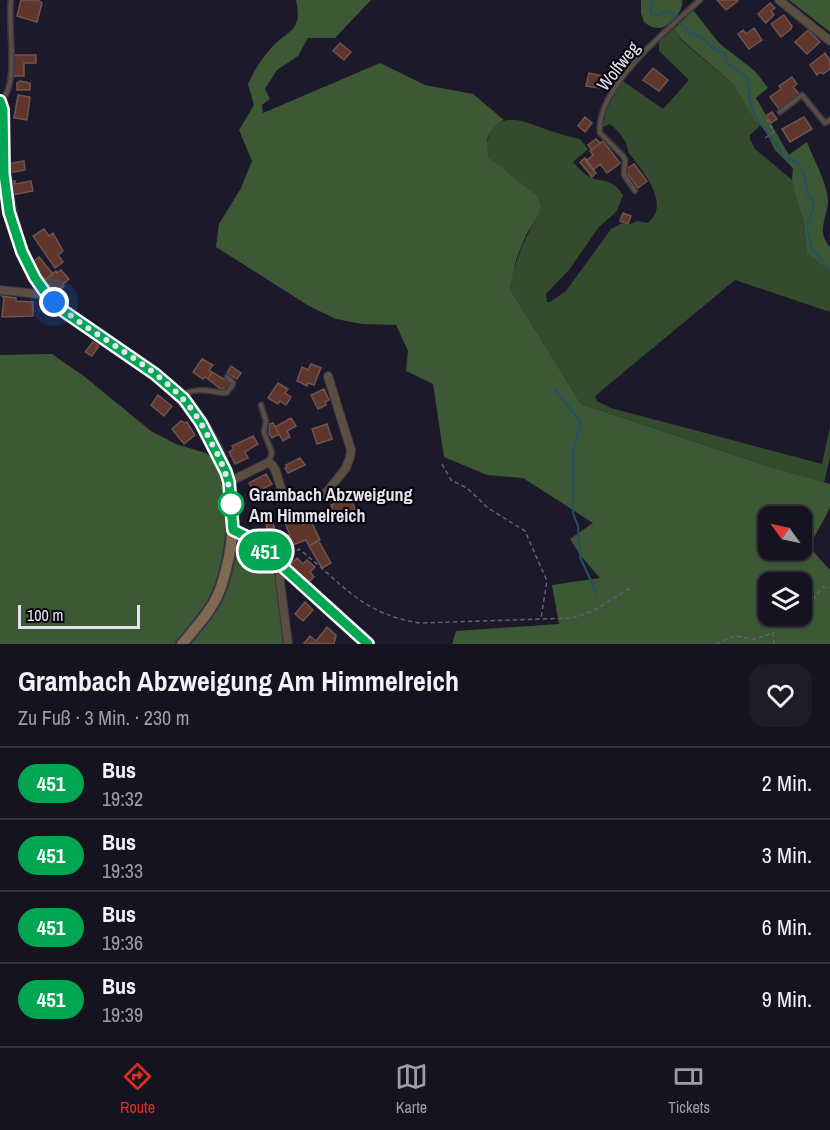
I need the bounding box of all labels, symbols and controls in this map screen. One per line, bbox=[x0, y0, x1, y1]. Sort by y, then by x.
street label: Wolfweg bbox=[591, 35, 646, 96]
your location bbox=[39, 287, 69, 317]
place label: Grambach Abzweigung Am Himmelreich bbox=[249, 482, 413, 528]
marker: Grambach Abzweigung Am Himmelreich bbox=[218, 491, 244, 517]
north arrow bbox=[758, 506, 812, 560]
map controls bbox=[758, 506, 812, 626]
line badge: 451 bbox=[230, 532, 300, 570]
text: 451 bbox=[251, 537, 279, 566]
button: layers bbox=[758, 572, 812, 626]
scale bar bbox=[18, 602, 140, 630]
text: 100 m bbox=[27, 604, 63, 626]
text: Grambach Abzweigung Am Himmelreich bbox=[18, 662, 459, 700]
button: heart bbox=[749, 664, 812, 727]
text: Zu Fuß · 3 Min. · 230 m bbox=[18, 704, 189, 731]
text: Bus bbox=[102, 755, 136, 785]
text: 2 Min. bbox=[762, 768, 812, 798]
text: 451 bbox=[37, 769, 65, 798]
text: 19:32 bbox=[102, 785, 143, 812]
text: Bus bbox=[102, 827, 136, 857]
text: 3 Min. bbox=[762, 840, 812, 870]
text: 451 bbox=[37, 841, 65, 870]
text: 19:33 bbox=[102, 857, 143, 884]
text: Bus bbox=[102, 899, 136, 929]
text: 6 Min. bbox=[762, 912, 812, 942]
text: 451 bbox=[37, 913, 65, 942]
text: 19:36 bbox=[102, 929, 143, 956]
text: Bus bbox=[102, 971, 136, 1001]
text: 9 Min. bbox=[762, 984, 812, 1014]
text: 451 bbox=[37, 985, 65, 1014]
text: 19:39 bbox=[102, 1001, 143, 1028]
tab: Route bbox=[120, 1060, 155, 1118]
tab: Karte bbox=[395, 1060, 428, 1118]
tab: Tickets bbox=[668, 1060, 710, 1118]

